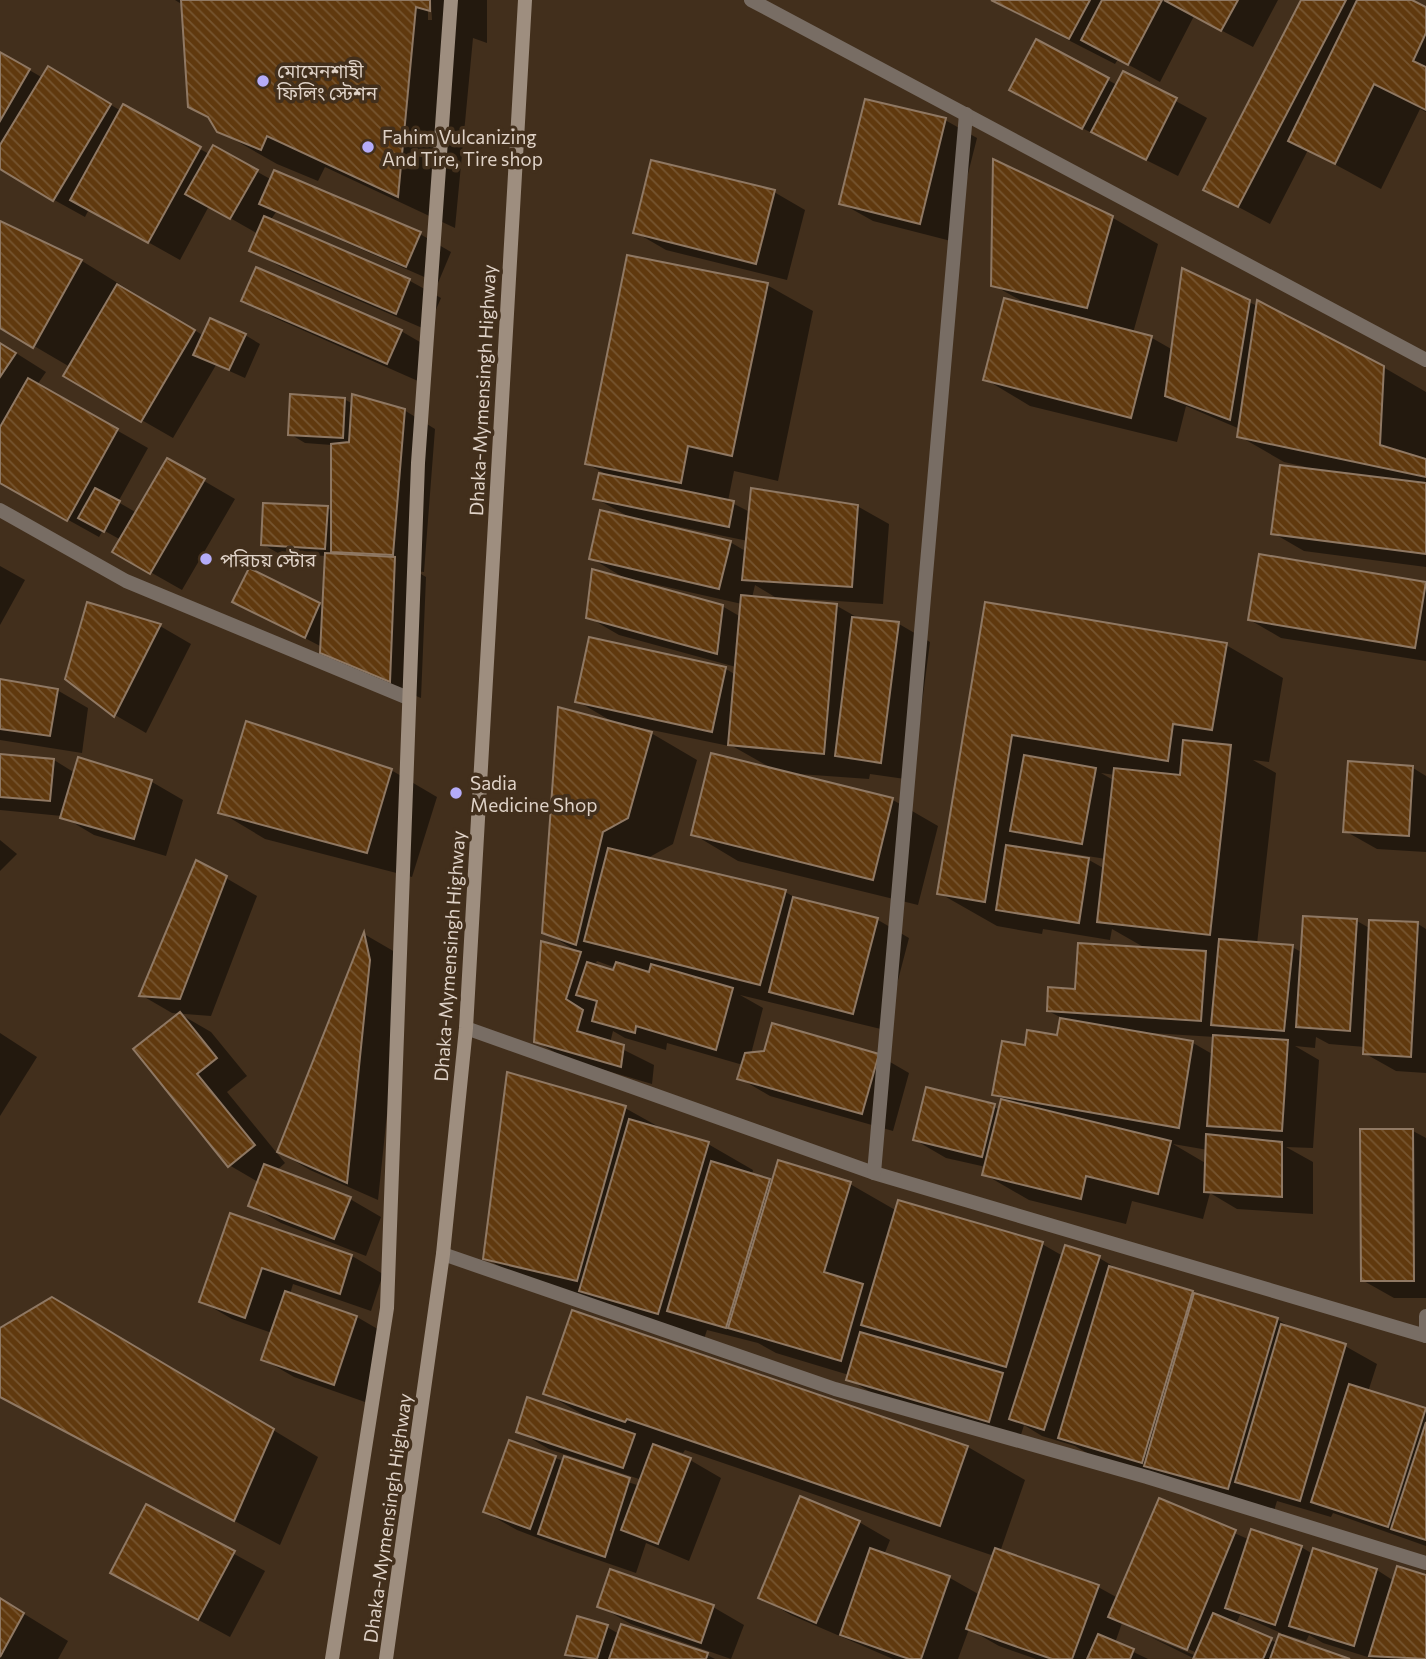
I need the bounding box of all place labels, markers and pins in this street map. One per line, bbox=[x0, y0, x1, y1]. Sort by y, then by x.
place label: মোমেনশাহী ফিলিং স্টেশন bbox=[276, 59, 378, 104]
marker: মোমেনশাহী ফিলিং স্টেশন bbox=[255, 73, 271, 89]
place label: Fahim Vulcanizing And Tire, Tire shop bbox=[382, 125, 543, 170]
marker: Fahim Vulcanizing And Tire, Tire shop bbox=[360, 139, 376, 155]
place label: পরিচয় স্টোর bbox=[220, 548, 317, 571]
marker: পরিচয় স্টোর bbox=[198, 551, 214, 567]
place label: Sadia Medicine Shop bbox=[470, 771, 597, 816]
marker: Sadia Medicine Shop bbox=[448, 785, 464, 801]

